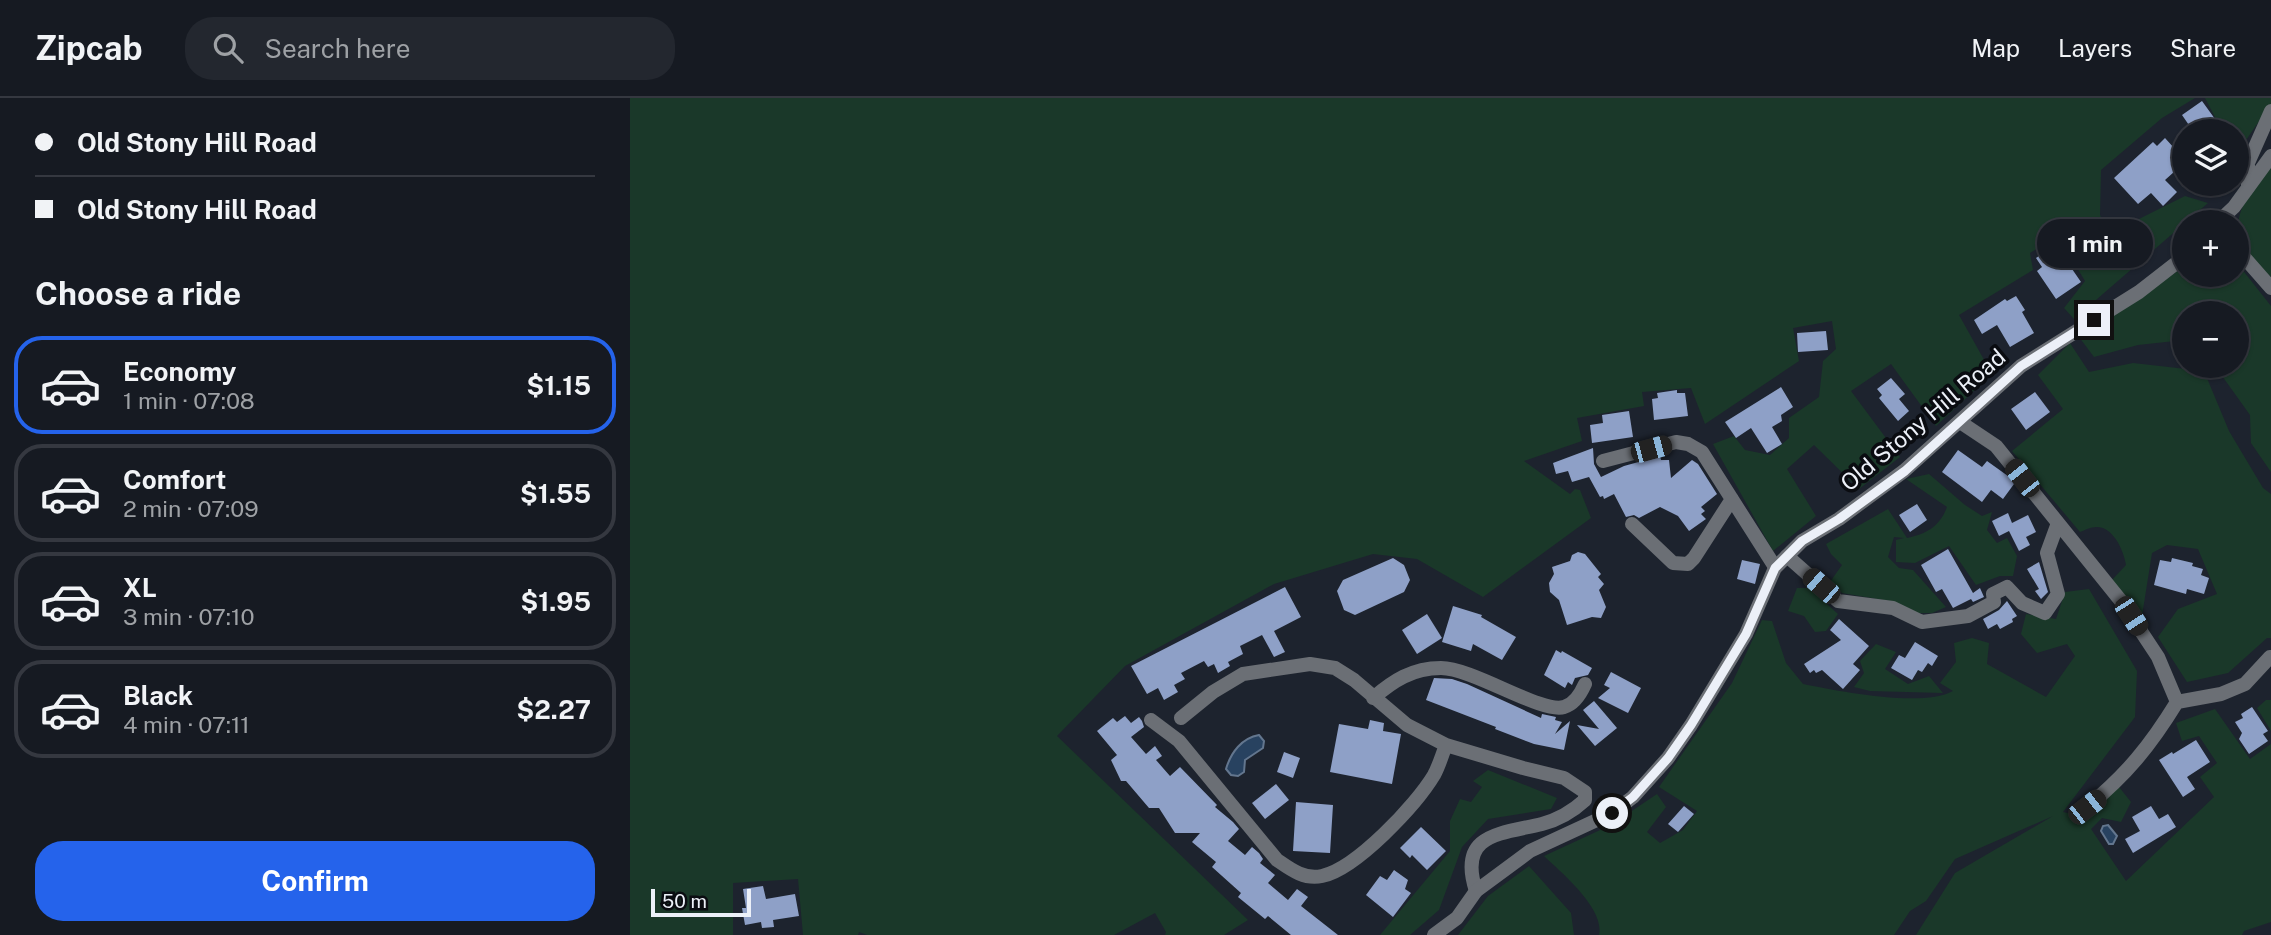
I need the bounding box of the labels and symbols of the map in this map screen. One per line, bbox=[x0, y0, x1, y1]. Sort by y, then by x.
callout: 1 min bbox=[2036, 218, 2152, 268]
route end bbox=[2078, 304, 2110, 336]
street label: Old Stony Hill Road bbox=[1835, 343, 2011, 496]
car bbox=[1628, 433, 1675, 465]
car bbox=[2001, 455, 2044, 501]
car bbox=[1799, 564, 1844, 608]
car bbox=[2111, 593, 2152, 639]
car bbox=[2064, 786, 2111, 828]
route start bbox=[1596, 797, 1628, 829]
scale bar bbox=[651, 886, 751, 918]

